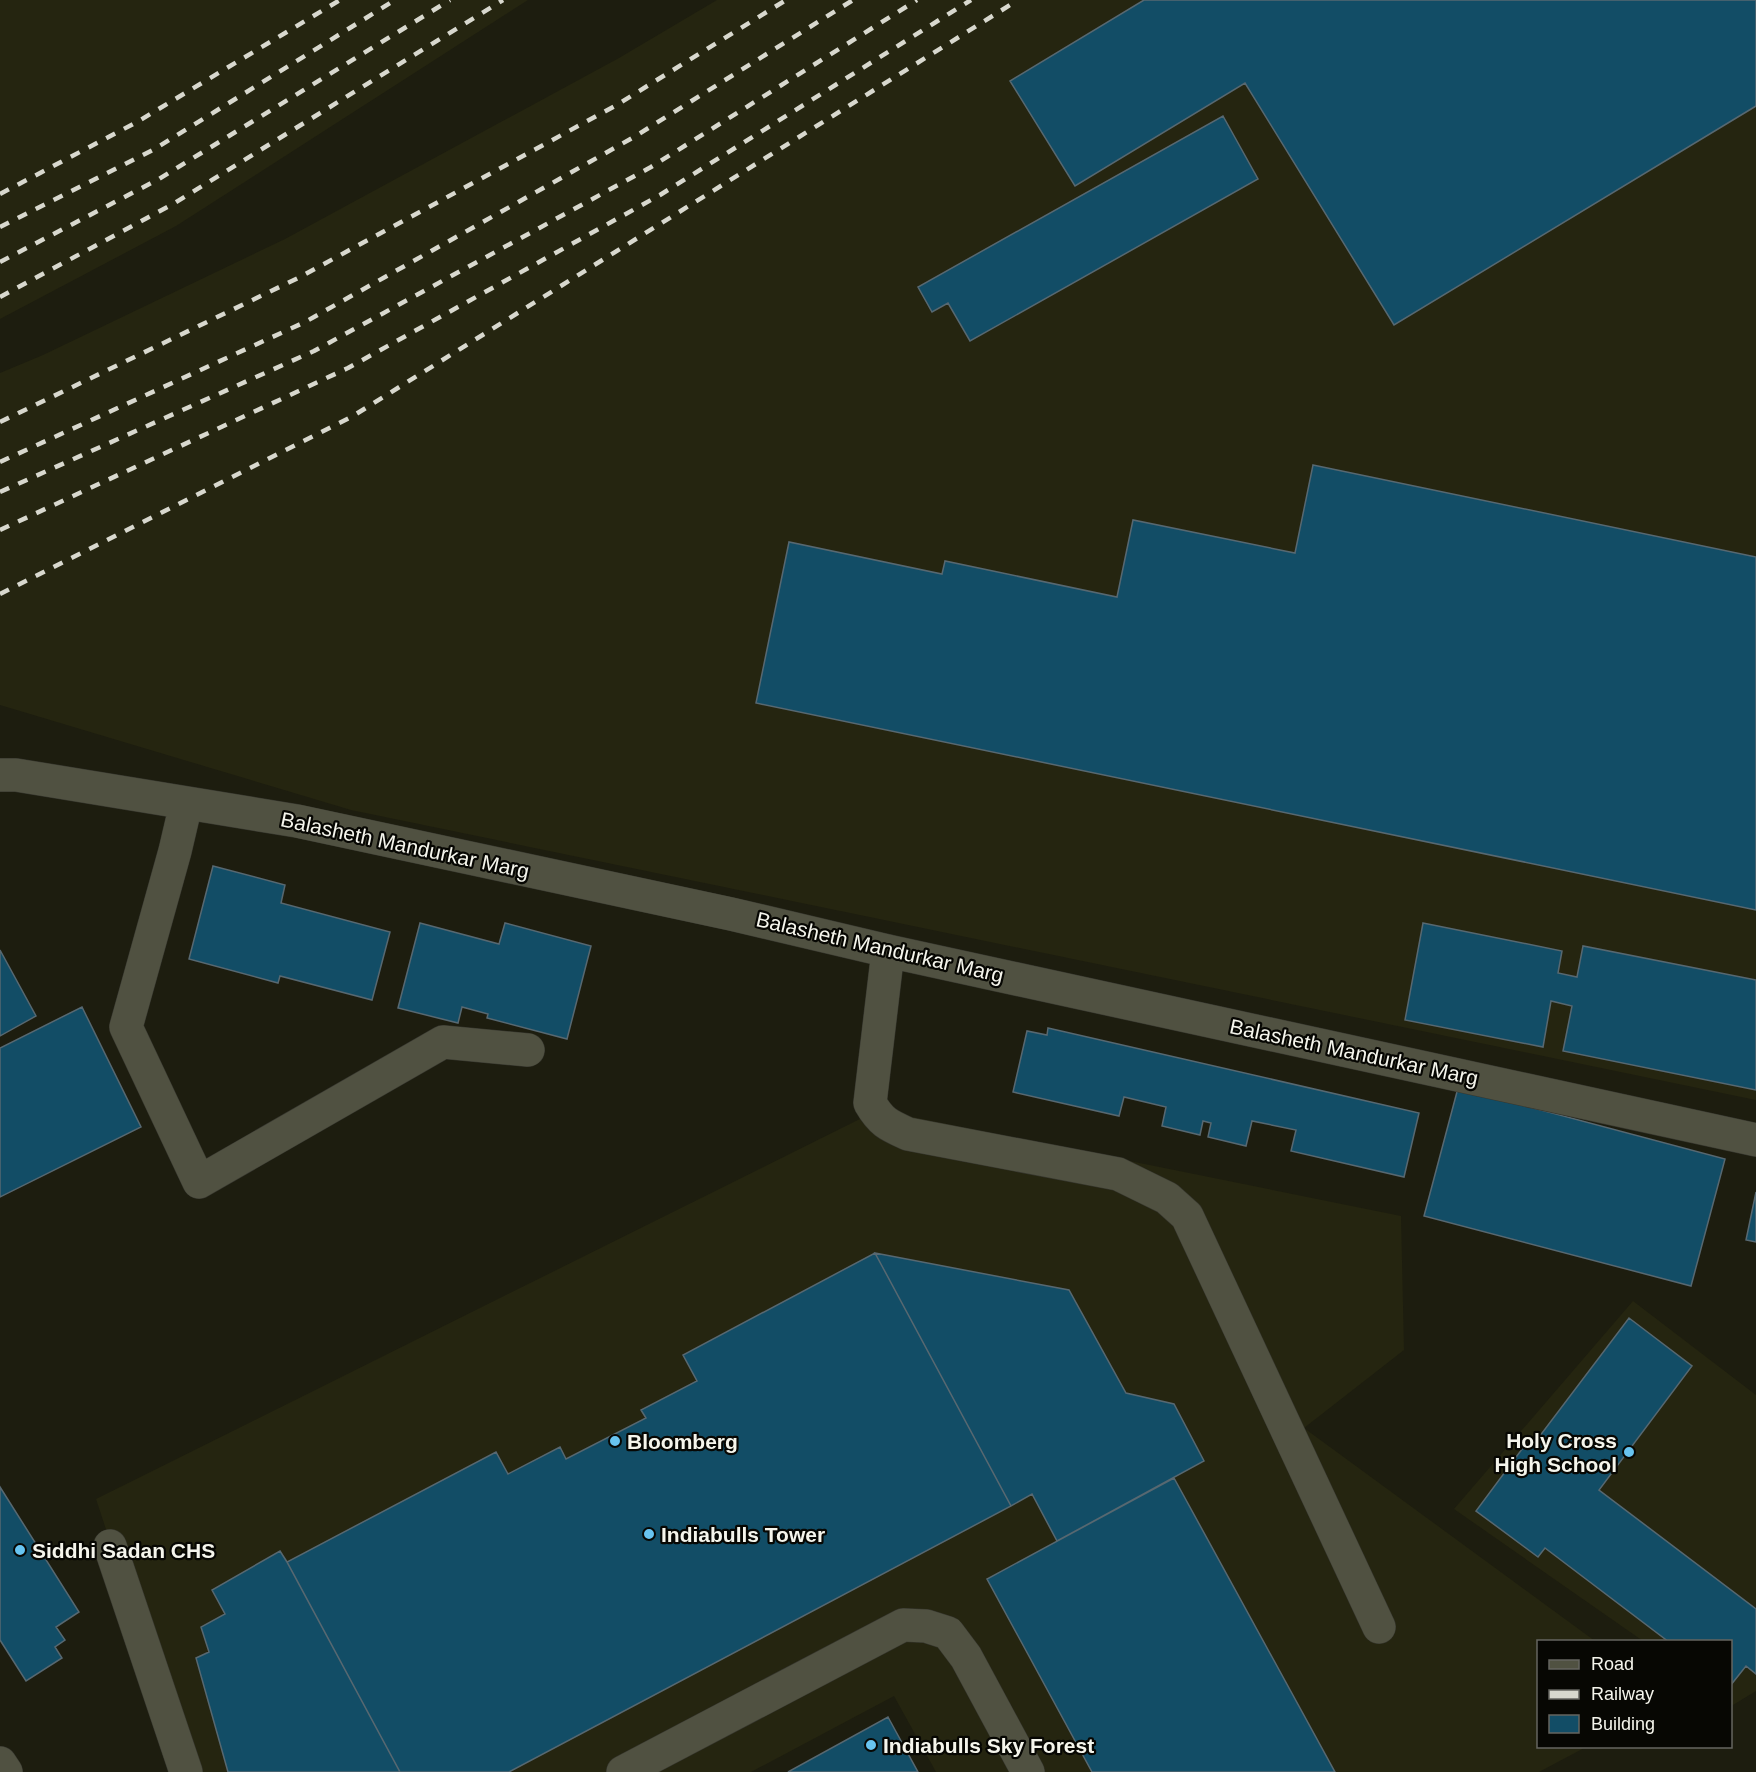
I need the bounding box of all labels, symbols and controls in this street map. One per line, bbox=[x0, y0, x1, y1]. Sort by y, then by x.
street label: Balasheth Mandurkar Marg bbox=[279, 807, 531, 883]
street label: Balasheth Mandurkar Marg bbox=[754, 907, 1006, 987]
street label: Balasheth Mandurkar Marg bbox=[1228, 1014, 1480, 1090]
place label: Holy Cross High School bbox=[1495, 1429, 1617, 1476]
place label: Bloomberg bbox=[627, 1430, 738, 1453]
marker: Bloomberg bbox=[608, 1434, 622, 1448]
marker: Holy Cross High School bbox=[1622, 1445, 1636, 1459]
place label: Indiabulls Tower bbox=[661, 1523, 825, 1546]
marker: Indiabulls Tower bbox=[642, 1527, 656, 1541]
place label: Siddhi Sadan CHS bbox=[32, 1539, 215, 1562]
marker: Siddhi Sadan CHS bbox=[13, 1543, 27, 1557]
legend bbox=[1537, 1640, 1732, 1748]
text: Road bbox=[1591, 1654, 1634, 1674]
text: Railway bbox=[1591, 1684, 1654, 1704]
text: Building bbox=[1591, 1714, 1655, 1734]
place label: Indiabulls Sky Forest bbox=[883, 1734, 1094, 1757]
marker: Indiabulls Sky Forest bbox=[864, 1738, 878, 1752]

